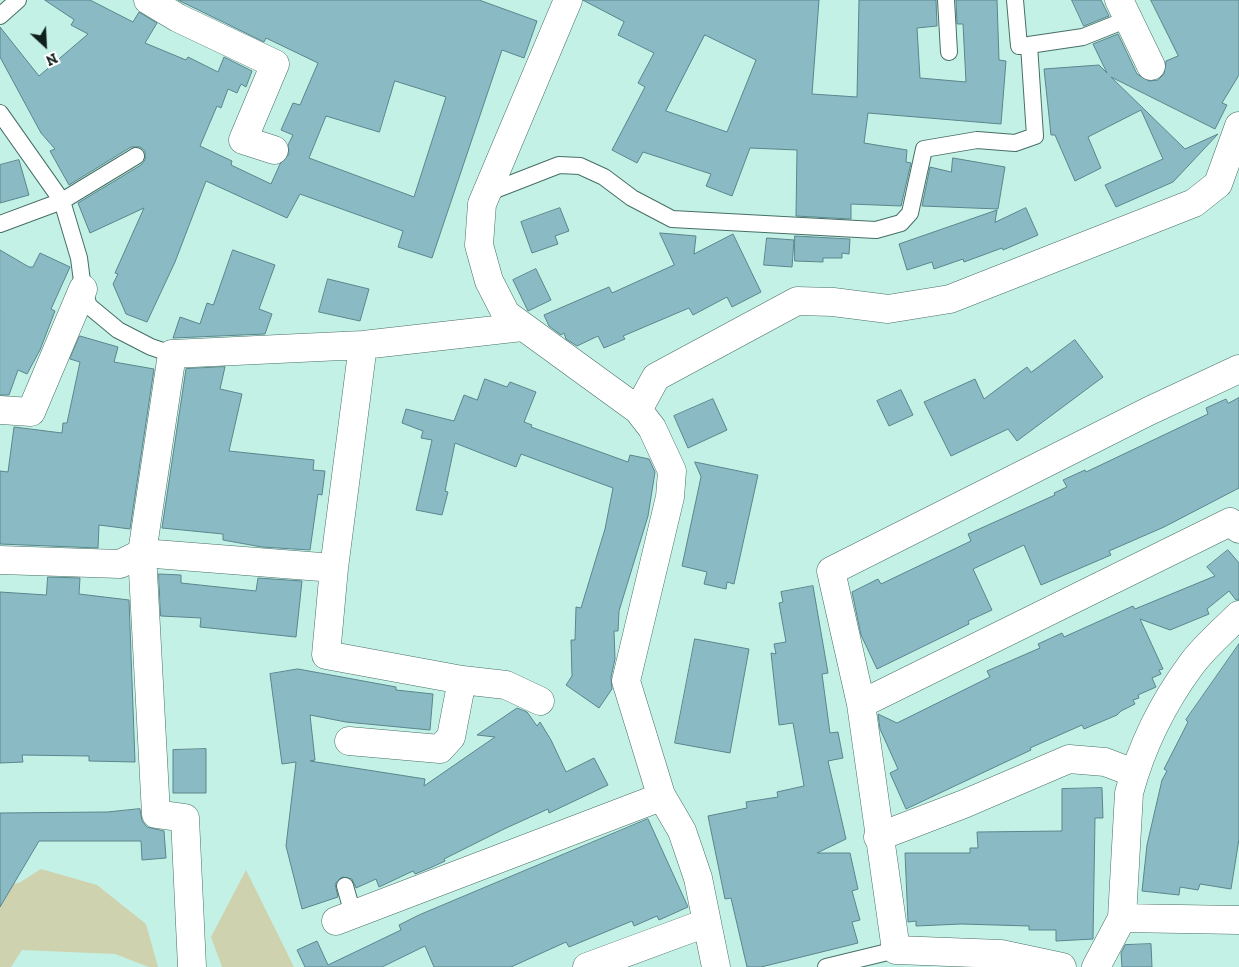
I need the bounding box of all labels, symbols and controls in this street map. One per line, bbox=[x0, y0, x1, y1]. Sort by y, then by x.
north arrow bbox=[20, 20, 70, 70]
text: N bbox=[43, 49, 60, 69]

